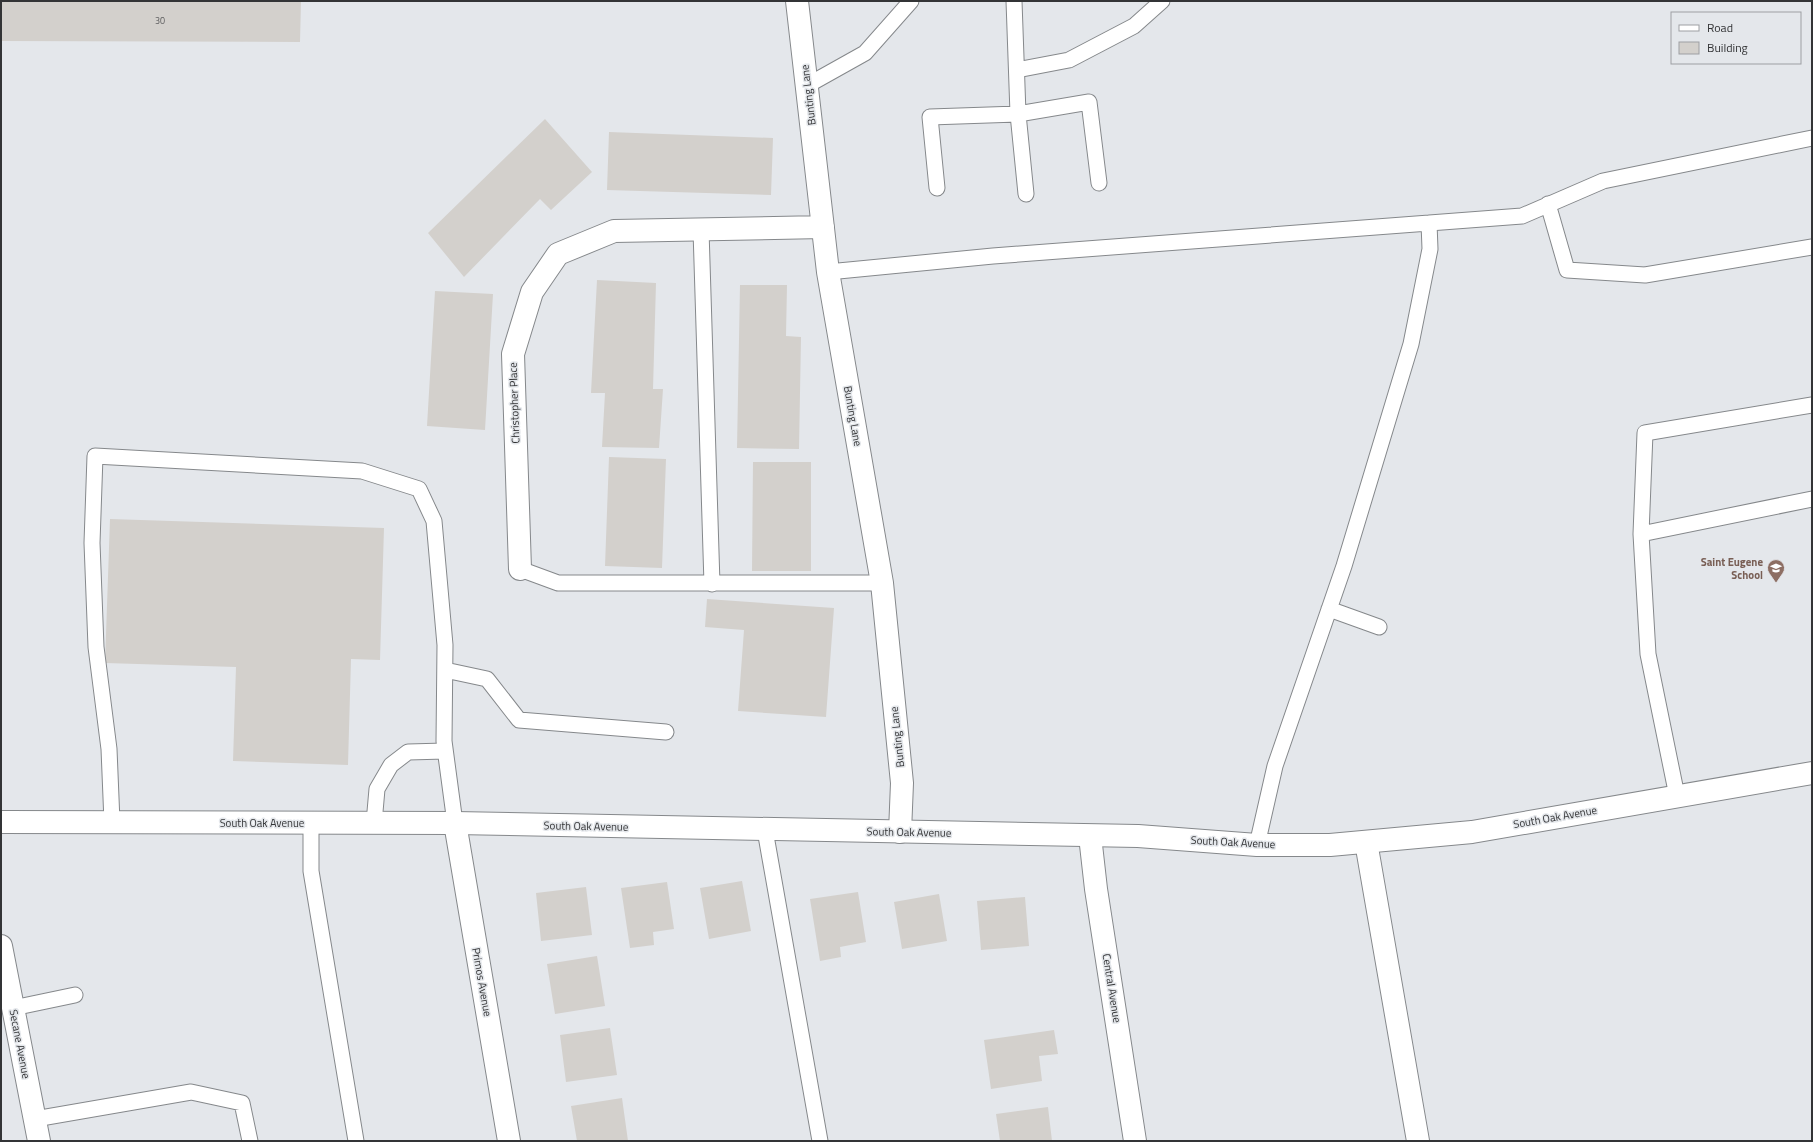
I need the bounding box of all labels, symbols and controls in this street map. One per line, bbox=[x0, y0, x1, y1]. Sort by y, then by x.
legend bbox=[1671, 12, 1801, 64]
house number: 30 bbox=[155, 14, 165, 27]
text: Road bbox=[1707, 18, 1733, 37]
text: Building bbox=[1707, 38, 1748, 57]
street label: Bunting Lane bbox=[796, 63, 820, 126]
street label: Christopher Place bbox=[505, 362, 523, 444]
street label: Bunting Lane bbox=[840, 385, 866, 448]
place label: Saint Eugene School bbox=[1701, 554, 1763, 583]
school or university icon: Saint Eugene School bbox=[1766, 558, 1786, 583]
street label: Bunting Lane bbox=[886, 705, 908, 768]
street label: South Oak Avenue bbox=[1512, 802, 1599, 832]
street label: South Oak Avenue bbox=[220, 815, 305, 831]
street label: South Oak Avenue bbox=[544, 817, 629, 835]
street label: South Oak Avenue bbox=[867, 823, 952, 841]
street label: South Oak Avenue bbox=[1190, 832, 1276, 852]
street label: Primos Avenue bbox=[468, 946, 496, 1018]
street label: Central Avenue bbox=[1099, 952, 1125, 1024]
street label: Secane Avenue bbox=[5, 1008, 35, 1080]

